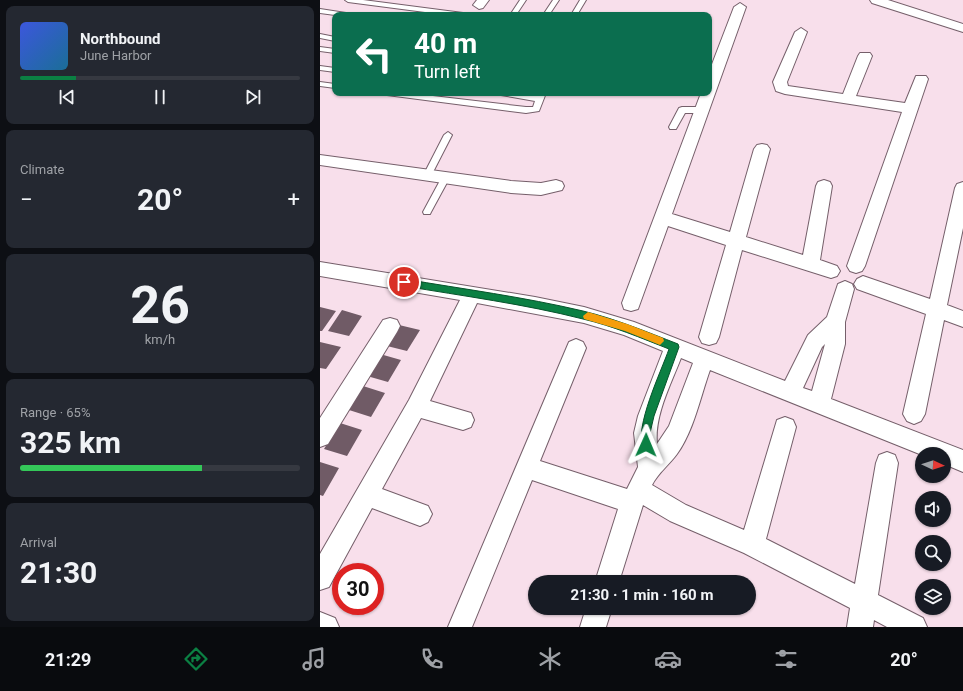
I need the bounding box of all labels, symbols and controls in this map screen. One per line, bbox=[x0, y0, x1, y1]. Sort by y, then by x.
text: 40 m bbox=[414, 27, 477, 60]
icon: left bbox=[348, 28, 400, 80]
text: Northbound bbox=[80, 30, 161, 48]
text: June Harbor bbox=[80, 48, 152, 63]
text: Turn left bbox=[414, 61, 480, 82]
icon: previous bbox=[56, 86, 78, 108]
icon: pause bbox=[149, 86, 171, 108]
icon: next bbox=[242, 86, 264, 108]
text: Climate bbox=[20, 162, 64, 177]
text: 20° bbox=[137, 182, 183, 217]
text: − bbox=[20, 187, 33, 212]
text: + bbox=[288, 187, 300, 212]
pin bbox=[387, 265, 421, 299]
icon: arrive bbox=[393, 271, 415, 293]
text: 26 bbox=[130, 275, 190, 336]
text: km/h bbox=[145, 332, 175, 347]
text: Range · 65% bbox=[20, 405, 90, 420]
position arrow bbox=[625, 424, 667, 466]
text: 325 km bbox=[20, 425, 121, 460]
north arrow bbox=[915, 447, 951, 483]
map controls bbox=[915, 447, 951, 615]
button: sound bbox=[915, 491, 951, 527]
text: Arrival bbox=[20, 535, 57, 550]
button: search bbox=[915, 535, 951, 571]
text: 21:30 bbox=[20, 555, 97, 590]
speed limit sign: 30 bbox=[332, 563, 384, 615]
button: layers bbox=[915, 579, 951, 615]
text: 21:30 · 1 min · 160 m bbox=[571, 586, 713, 604]
icon: directions bbox=[182, 645, 210, 673]
icon: music bbox=[300, 645, 328, 673]
icon: phone bbox=[418, 645, 446, 673]
icon: climate bbox=[536, 645, 564, 673]
icon: car bbox=[654, 645, 682, 673]
icon: filters bbox=[772, 645, 800, 673]
text: 21:29 bbox=[45, 649, 91, 670]
text: 20° bbox=[890, 649, 918, 670]

